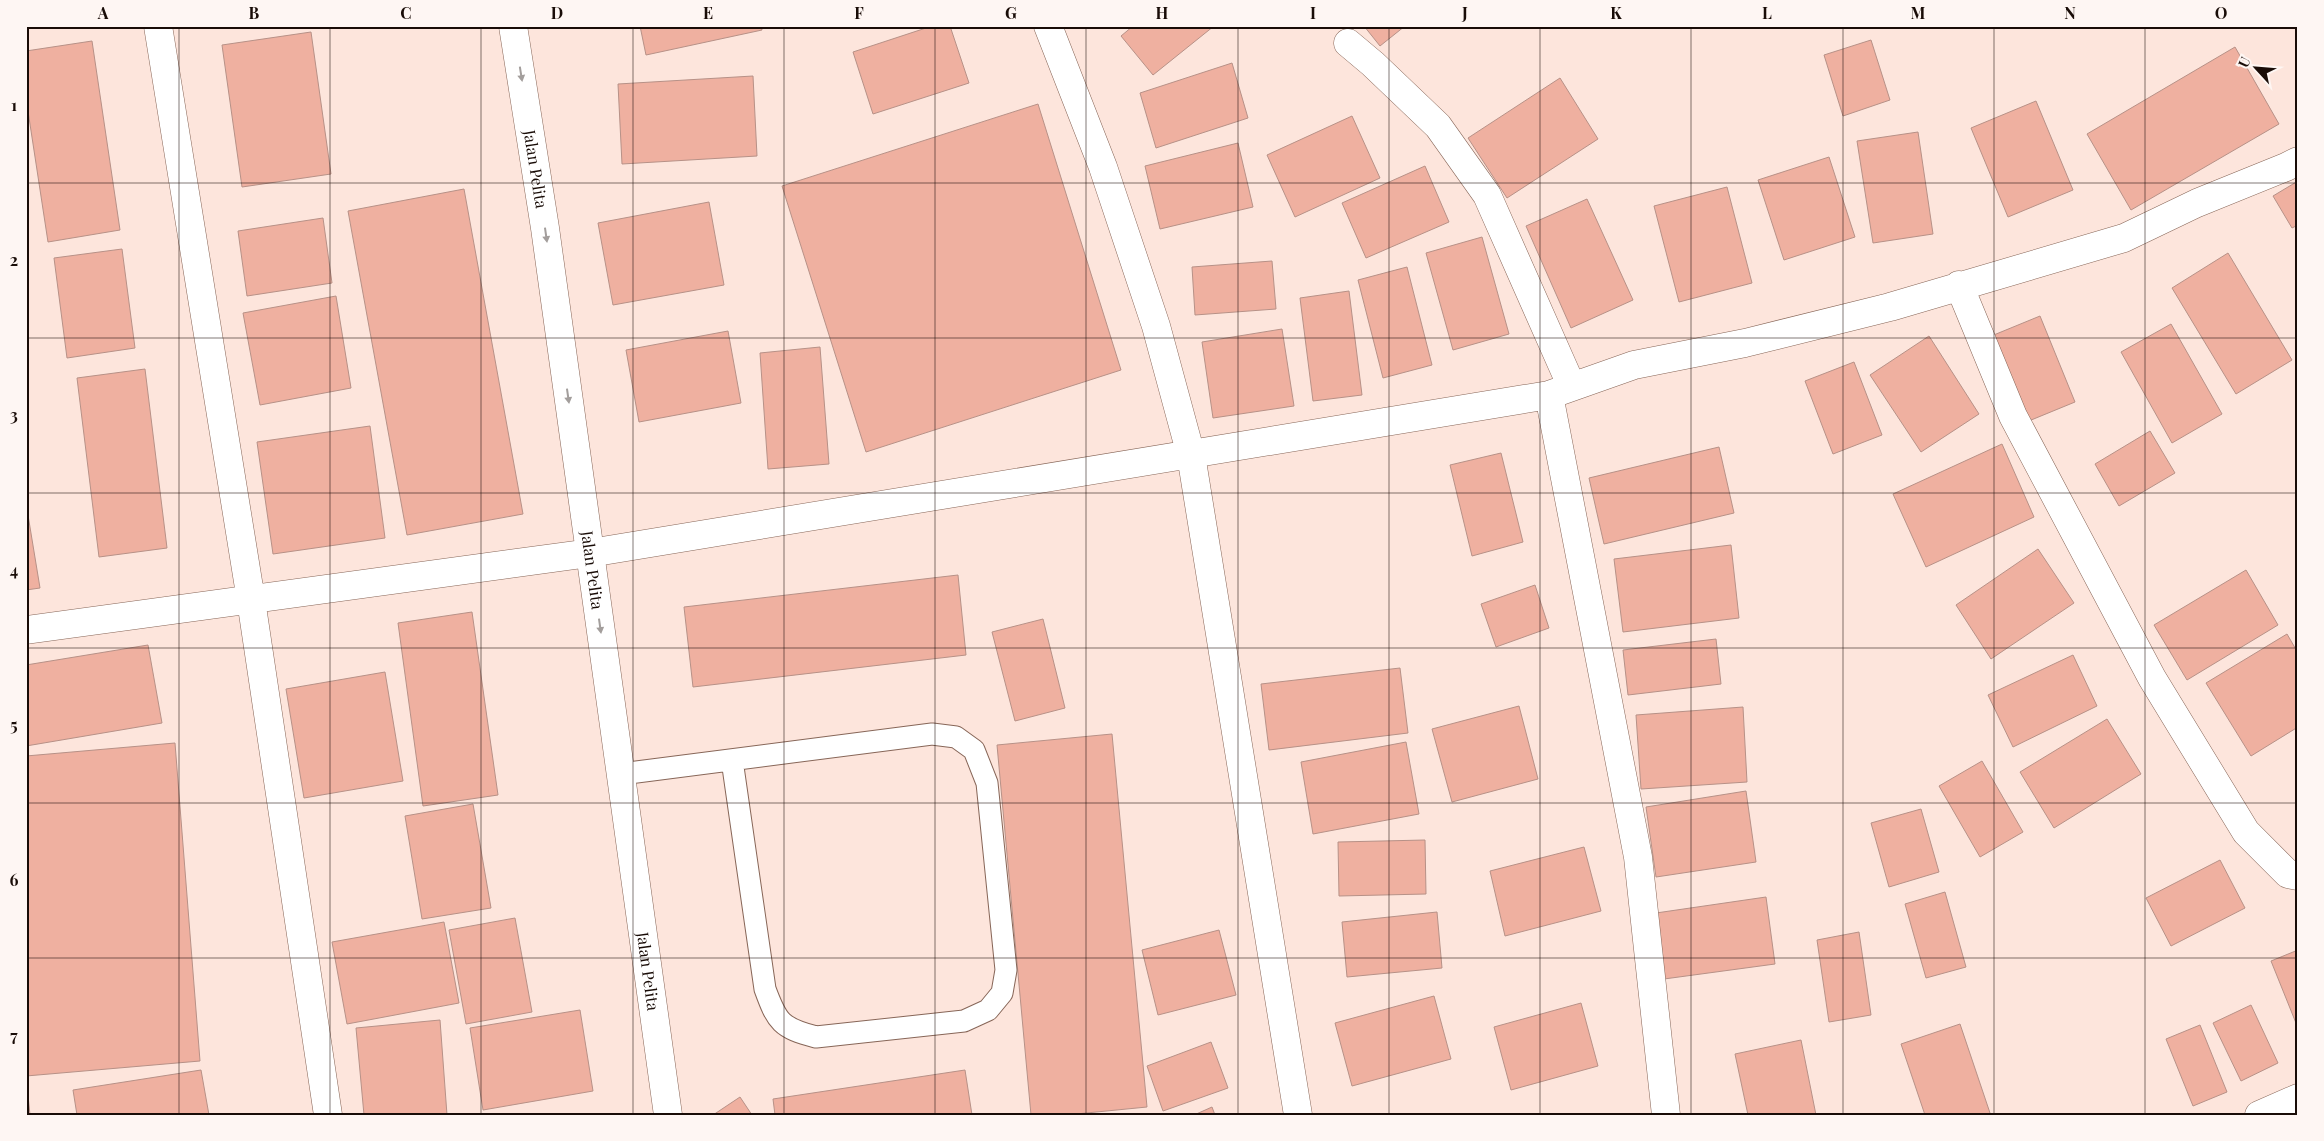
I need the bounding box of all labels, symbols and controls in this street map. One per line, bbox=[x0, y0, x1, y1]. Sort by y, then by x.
text: A bbox=[97, 2, 109, 23]
text: B bbox=[249, 2, 260, 23]
text: C bbox=[400, 2, 412, 23]
text: D bbox=[551, 2, 563, 23]
text: E bbox=[703, 2, 713, 23]
text: F bbox=[854, 2, 864, 23]
text: G bbox=[1005, 2, 1017, 23]
text: H bbox=[1156, 2, 1169, 23]
text: I bbox=[1310, 2, 1316, 23]
text: J bbox=[1461, 2, 1468, 23]
text: K bbox=[1610, 2, 1622, 23]
text: L bbox=[1762, 2, 1772, 23]
text: M bbox=[1911, 2, 1926, 23]
text: N bbox=[2064, 2, 2076, 23]
text: O bbox=[2215, 2, 2227, 23]
north arrow bbox=[2232, 42, 2282, 92]
text: U bbox=[2233, 53, 2255, 71]
one-way arrow bbox=[517, 67, 525, 83]
text: 1 bbox=[11, 94, 17, 115]
street label: Jalan Pelita bbox=[519, 127, 553, 210]
one-way arrow bbox=[542, 227, 550, 243]
text: 2 bbox=[10, 249, 18, 270]
one-way arrow bbox=[565, 388, 573, 404]
text: 3 bbox=[10, 404, 18, 425]
street label: Jalan Pelita bbox=[577, 529, 609, 611]
text: 4 bbox=[10, 559, 18, 580]
one-way arrow bbox=[597, 618, 605, 634]
text: 5 bbox=[10, 714, 18, 735]
text: 6 bbox=[10, 869, 19, 890]
street label: Jalan Pelita bbox=[633, 930, 664, 1012]
text: 7 bbox=[10, 1025, 18, 1046]

